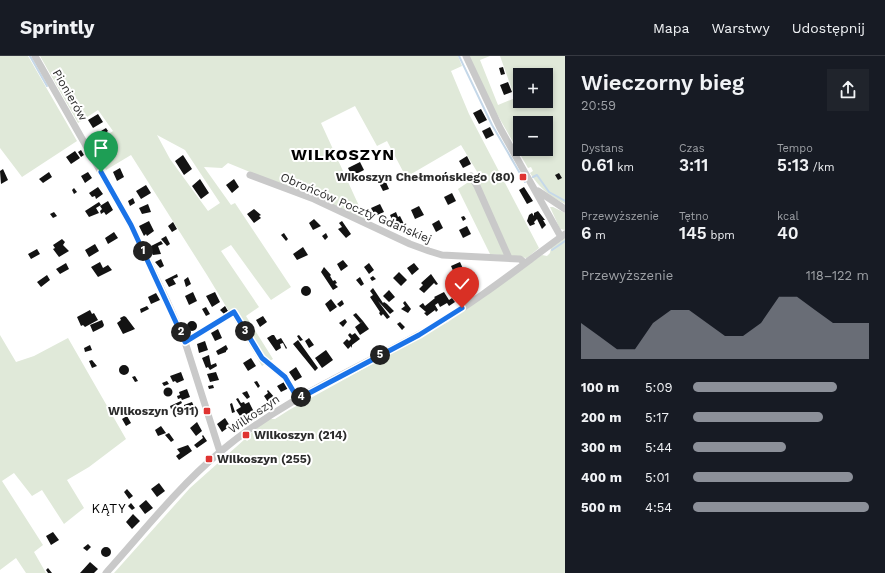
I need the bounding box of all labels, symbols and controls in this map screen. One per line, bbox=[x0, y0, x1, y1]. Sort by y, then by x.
text: Sprintly bbox=[20, 16, 94, 39]
text: Mapa bbox=[653, 20, 689, 36]
text: Warstwy bbox=[711, 20, 770, 36]
text: Udostępnij bbox=[792, 20, 865, 36]
street label: Pionierów bbox=[50, 67, 90, 123]
map controls bbox=[513, 68, 553, 156]
button: + bbox=[513, 68, 553, 108]
button: share bbox=[827, 69, 869, 111]
text: Wieczorny bieg bbox=[581, 70, 744, 95]
text: 20:59 bbox=[581, 98, 616, 113]
button: − bbox=[513, 116, 553, 156]
pin bbox=[84, 131, 118, 172]
icon: arrive bbox=[90, 137, 112, 159]
text: Dystans bbox=[581, 142, 624, 155]
text: Czas bbox=[679, 142, 704, 155]
text: Tempo bbox=[777, 142, 813, 155]
district label: WILKOSZYN bbox=[291, 145, 395, 164]
text: 0.61 bbox=[581, 155, 613, 175]
text: 3:11 bbox=[679, 155, 708, 175]
text: 5:13 bbox=[777, 155, 809, 175]
text: km bbox=[613, 161, 634, 174]
text: /km bbox=[809, 161, 834, 174]
street label: Obrońców Poczty Gdańskiej bbox=[278, 170, 434, 246]
place label: Wikoszyn Chełmońskiego (80) bbox=[336, 170, 515, 184]
marker: Wikoszyn Chełmońskiego (80) bbox=[518, 172, 528, 182]
text: Przewyższenie bbox=[581, 210, 659, 223]
text: Tętno bbox=[679, 210, 709, 223]
text: kcal bbox=[777, 210, 799, 223]
text: 6 bbox=[581, 223, 591, 243]
text: 145 bbox=[679, 223, 707, 243]
text: 40 bbox=[777, 223, 799, 243]
text: m bbox=[591, 229, 606, 242]
text: bpm bbox=[707, 229, 735, 242]
pin: 1 bbox=[133, 241, 153, 261]
text: 1 bbox=[141, 244, 145, 257]
pin bbox=[445, 267, 479, 308]
text: Przewyższenie bbox=[581, 268, 673, 283]
text: 118–122 m bbox=[806, 268, 869, 283]
icon: check bbox=[451, 273, 473, 295]
pin: 3 bbox=[235, 321, 255, 341]
pin: 2 bbox=[171, 322, 191, 342]
text: 3 bbox=[242, 324, 248, 337]
text: 2 bbox=[178, 325, 184, 338]
pin: 5 bbox=[370, 345, 390, 365]
text: 5 bbox=[377, 348, 383, 361]
text: 100 m bbox=[581, 380, 619, 395]
text: 5:09 bbox=[645, 380, 673, 395]
pin: 4 bbox=[291, 387, 311, 407]
text: 4 bbox=[297, 390, 305, 403]
street label: Wilkoszyn bbox=[226, 392, 282, 436]
place label: Wilkoszyn (911) bbox=[108, 404, 199, 418]
marker: Wilkoszyn (911) bbox=[202, 406, 212, 416]
text: 200 m bbox=[581, 410, 621, 425]
text: 5:17 bbox=[645, 410, 669, 425]
place label: Wilkoszyn (214) bbox=[254, 428, 347, 442]
marker: Wilkoszyn (214) bbox=[241, 430, 251, 440]
text: 300 m bbox=[581, 440, 621, 455]
text: 5:44 bbox=[645, 440, 672, 455]
place label: Wilkoszyn (255) bbox=[217, 452, 311, 466]
marker: Wilkoszyn (255) bbox=[204, 454, 214, 464]
text: 400 m bbox=[581, 470, 622, 485]
text: 5:01 bbox=[645, 470, 670, 485]
text: 500 m bbox=[581, 500, 621, 515]
text: 4:54 bbox=[645, 500, 672, 515]
district label: KĄTY bbox=[91, 501, 127, 516]

